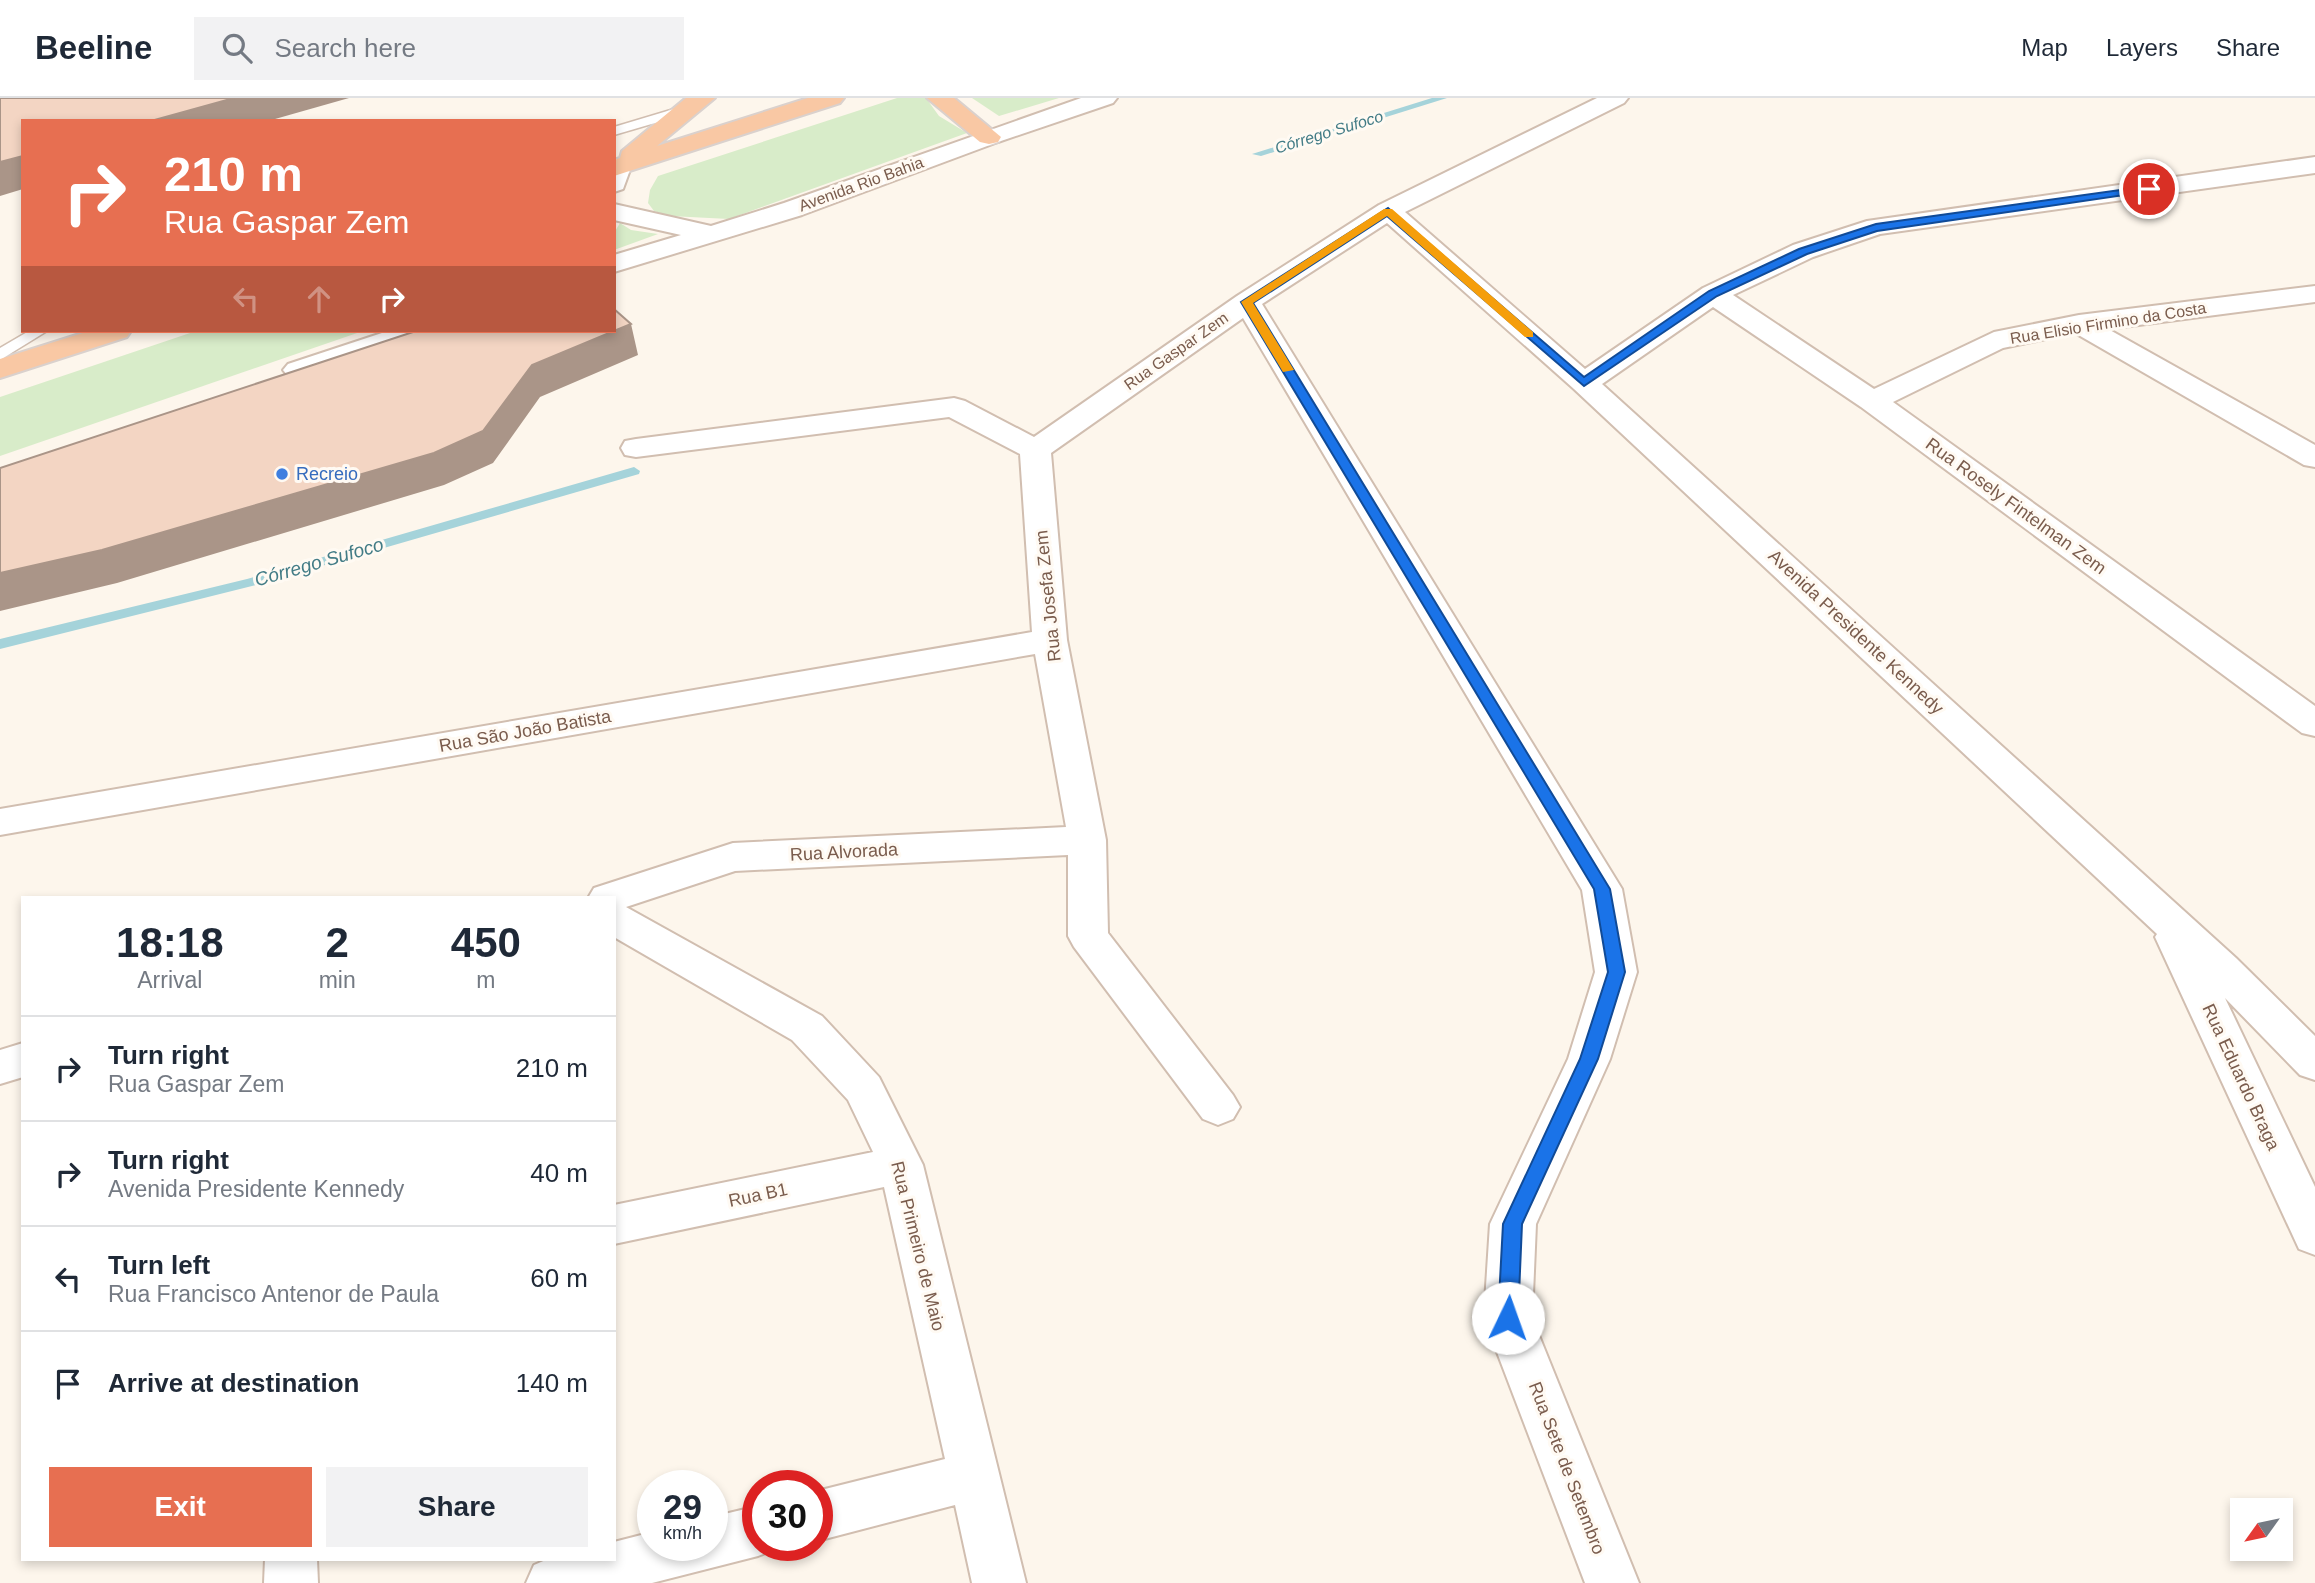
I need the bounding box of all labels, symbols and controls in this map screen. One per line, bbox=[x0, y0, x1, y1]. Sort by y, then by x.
search box bbox=[194, 17, 684, 80]
text: Beeline bbox=[35, 29, 152, 66]
icon: search bbox=[218, 29, 256, 67]
text: Search here bbox=[274, 33, 416, 63]
text: Map bbox=[2021, 34, 2068, 61]
text: Layers bbox=[2106, 34, 2178, 61]
text: Share bbox=[2216, 34, 2280, 61]
water label: Córrego Sufoco bbox=[1273, 107, 1385, 157]
icon: right bbox=[49, 147, 140, 238]
text: 210 m bbox=[164, 147, 303, 201]
street label: Avenida Rio Bahia bbox=[796, 154, 926, 214]
pin bbox=[2119, 159, 2179, 219]
icon: arrive bbox=[2130, 170, 2168, 208]
text: Rua Gaspar Zem bbox=[164, 204, 409, 240]
icon: left bbox=[227, 280, 265, 318]
icon: ahead bbox=[300, 280, 338, 318]
icon: right bbox=[373, 280, 411, 318]
street label: Rua Elisio Firmino da Costa bbox=[2009, 299, 2207, 347]
street label: Rua Gaspar Zem bbox=[1121, 309, 1231, 393]
street label: Rua Rosely Fintelman Zem bbox=[1922, 434, 2110, 578]
place label: Recreio bbox=[296, 464, 358, 484]
marker: Recreio bbox=[274, 466, 290, 482]
street label: Rua Josefa Zem bbox=[1031, 529, 1065, 663]
water label: Córrego Sufoco bbox=[252, 534, 386, 590]
street label: Avenida Presidente Kennedy bbox=[1764, 546, 1948, 718]
street label: Rua São João Batista bbox=[438, 706, 613, 756]
street label: Rua Alvorada bbox=[790, 839, 899, 865]
text: 18:18 bbox=[116, 919, 224, 966]
text: 2 bbox=[325, 919, 349, 966]
text: 450 bbox=[451, 919, 521, 966]
text: Arrival bbox=[137, 967, 202, 993]
text: min bbox=[319, 967, 356, 993]
text: m bbox=[476, 967, 495, 993]
street label: Rua Eduardo Braga bbox=[2198, 1001, 2284, 1154]
text: Turn right bbox=[108, 1040, 229, 1070]
icon: right bbox=[49, 1050, 87, 1088]
text: 210 m bbox=[516, 1053, 588, 1083]
text: Rua Gaspar Zem bbox=[108, 1071, 284, 1097]
text: Turn right bbox=[108, 1145, 229, 1175]
icon: right bbox=[49, 1155, 87, 1193]
text: 40 m bbox=[530, 1158, 588, 1188]
street label: Rua Primeiro de Maio bbox=[887, 1159, 949, 1333]
text: Avenida Presidente Kennedy bbox=[108, 1176, 404, 1202]
street label: Rua B1 bbox=[727, 1179, 789, 1211]
text: Turn left bbox=[108, 1250, 210, 1280]
icon: left bbox=[49, 1260, 87, 1298]
text: 60 m bbox=[530, 1263, 588, 1293]
text: Rua Francisco Antenor de Paula bbox=[108, 1281, 439, 1307]
position arrow bbox=[1471, 1281, 1545, 1355]
icon: arrive bbox=[49, 1365, 87, 1403]
text: Arrive at destination bbox=[108, 1368, 359, 1398]
text: 140 m bbox=[516, 1368, 588, 1398]
street label: Rua Sete de Setembro bbox=[1525, 1379, 1609, 1557]
button: Exit bbox=[49, 1467, 312, 1547]
button: Share bbox=[326, 1467, 588, 1547]
speed limit sign: 30 bbox=[742, 1470, 833, 1561]
text: 29 bbox=[663, 1487, 702, 1526]
north arrow bbox=[2230, 1498, 2292, 1561]
map controls bbox=[2230, 1498, 2293, 1561]
text: km/h bbox=[663, 1523, 702, 1543]

